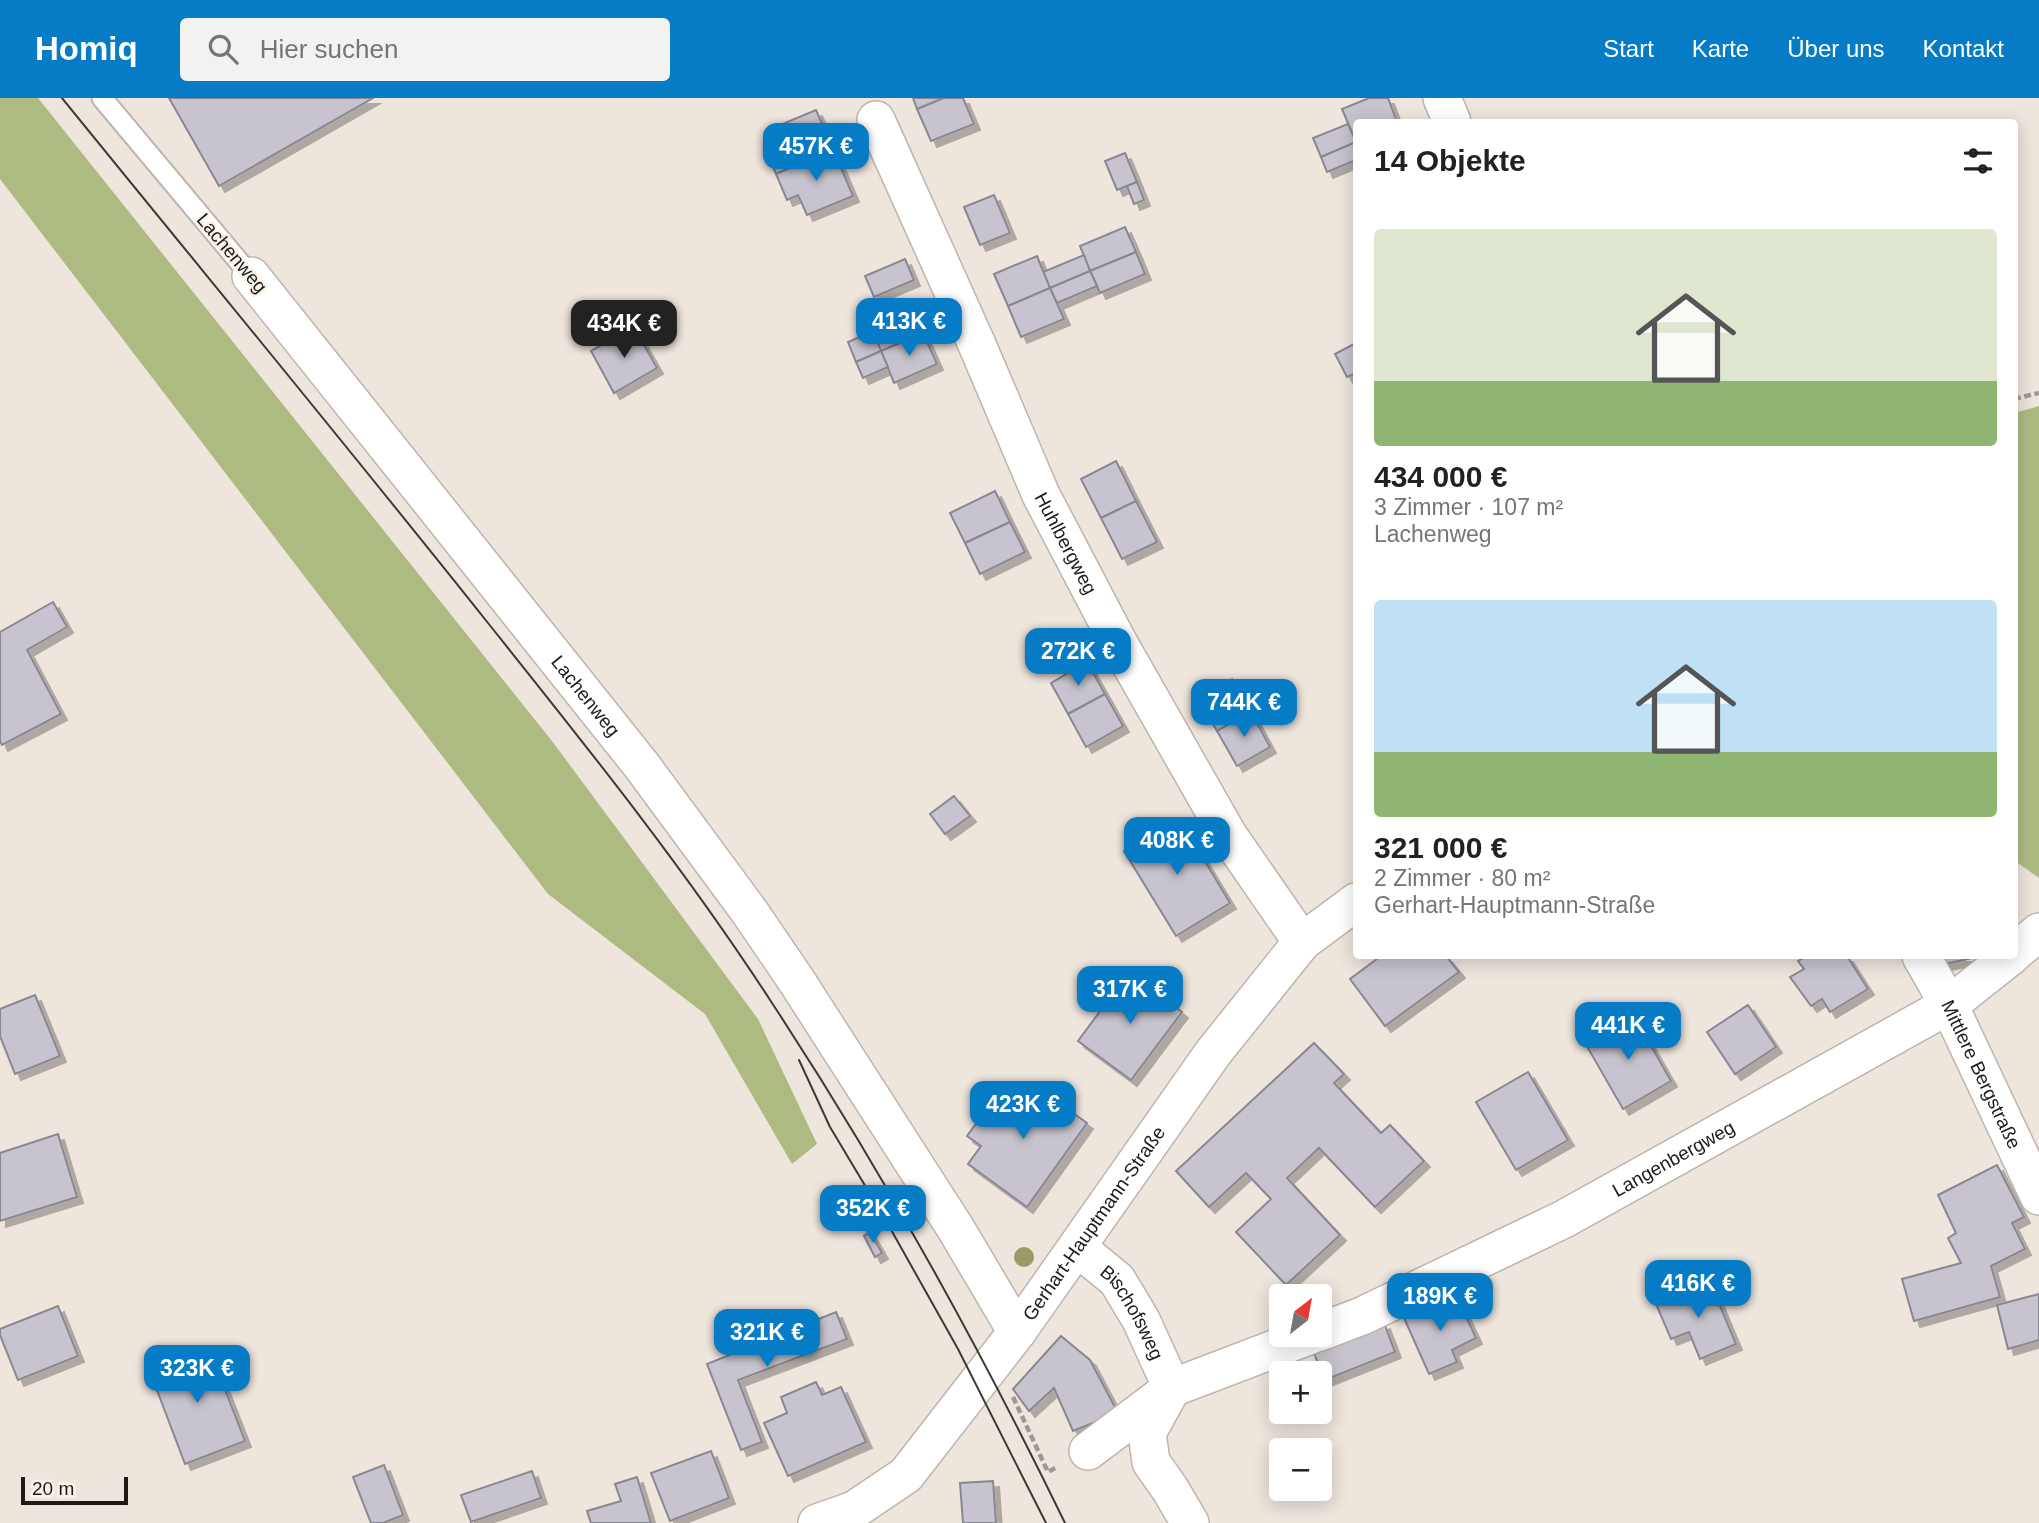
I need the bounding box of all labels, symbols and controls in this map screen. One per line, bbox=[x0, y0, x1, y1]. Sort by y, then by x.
search box bbox=[180, 18, 670, 81]
text: Homiq bbox=[35, 30, 138, 67]
icon: search bbox=[204, 30, 242, 68]
text: Hier suchen bbox=[260, 34, 398, 64]
text: Start bbox=[1603, 35, 1654, 62]
text: Karte bbox=[1692, 35, 1749, 62]
text: Über uns bbox=[1787, 35, 1885, 62]
text: Kontakt bbox=[1923, 35, 2004, 62]
pin: 457K € bbox=[759, 123, 873, 183]
text: 457K € bbox=[779, 133, 853, 159]
icon: filters bbox=[1959, 142, 1997, 180]
text: 14 Objekte bbox=[1374, 144, 1526, 177]
street label: Lachenweg bbox=[193, 209, 271, 297]
icon: home bbox=[1623, 275, 1749, 401]
pin: 413K € bbox=[852, 299, 966, 358]
pin: 434K € bbox=[567, 300, 681, 360]
text: 413K € bbox=[872, 308, 946, 334]
text: 434K € bbox=[587, 310, 661, 336]
text: 434 000 € bbox=[1374, 460, 1507, 493]
street label: Huhlbergweg bbox=[1031, 489, 1101, 598]
text: 3 Zimmer · 107 m² bbox=[1374, 494, 1563, 520]
text: Lachenweg bbox=[1374, 521, 1492, 547]
pin: 272K € bbox=[1021, 628, 1135, 688]
text: 272K € bbox=[1041, 638, 1115, 664]
icon: home bbox=[1623, 646, 1749, 772]
street label: Lachenweg bbox=[547, 651, 624, 740]
pin: 744K € bbox=[1187, 680, 1301, 739]
text: 744K € bbox=[1207, 689, 1281, 715]
pin: 408K € bbox=[1120, 818, 1234, 877]
text: 408K € bbox=[1140, 827, 1214, 853]
text: 321 000 € bbox=[1374, 831, 1507, 864]
text: 2 Zimmer · 80 m² bbox=[1374, 865, 1550, 891]
text: Gerhart-Hauptmann-Straße bbox=[1374, 892, 1655, 918]
pin: 317K € bbox=[1073, 967, 1187, 1026]
text: 317K € bbox=[1093, 976, 1167, 1002]
street label: Mittlere Bergstraße bbox=[1938, 997, 2026, 1152]
pin: 441K € bbox=[1571, 1002, 1685, 1062]
text: 441K € bbox=[1591, 1012, 1665, 1038]
pin: 423K € bbox=[966, 1082, 1080, 1141]
text: 423K € bbox=[986, 1091, 1060, 1117]
street label: Langenbergweg bbox=[1609, 1116, 1738, 1201]
street label: Gerhart-Hauptmann-Straße bbox=[1018, 1122, 1169, 1324]
pin: 352K € bbox=[816, 1186, 930, 1245]
text: 352K € bbox=[836, 1195, 910, 1221]
pin: 416K € bbox=[1641, 1260, 1755, 1320]
street label: Bischofsweg bbox=[1097, 1261, 1168, 1363]
text: 416K € bbox=[1661, 1270, 1735, 1296]
pin: 189K € bbox=[1383, 1274, 1497, 1333]
text: 189K € bbox=[1403, 1283, 1477, 1309]
north arrow bbox=[1269, 1284, 1332, 1348]
map controls bbox=[1269, 1284, 1332, 1501]
pin: 321K € bbox=[710, 1310, 824, 1369]
text: 321K € bbox=[730, 1319, 804, 1345]
pin: 323K € bbox=[140, 1346, 254, 1405]
text: 323K € bbox=[160, 1355, 234, 1381]
button: + bbox=[1269, 1361, 1332, 1424]
button: − bbox=[1269, 1438, 1332, 1501]
scale bar bbox=[21, 1474, 128, 1506]
text: 20 m bbox=[32, 1478, 74, 1499]

